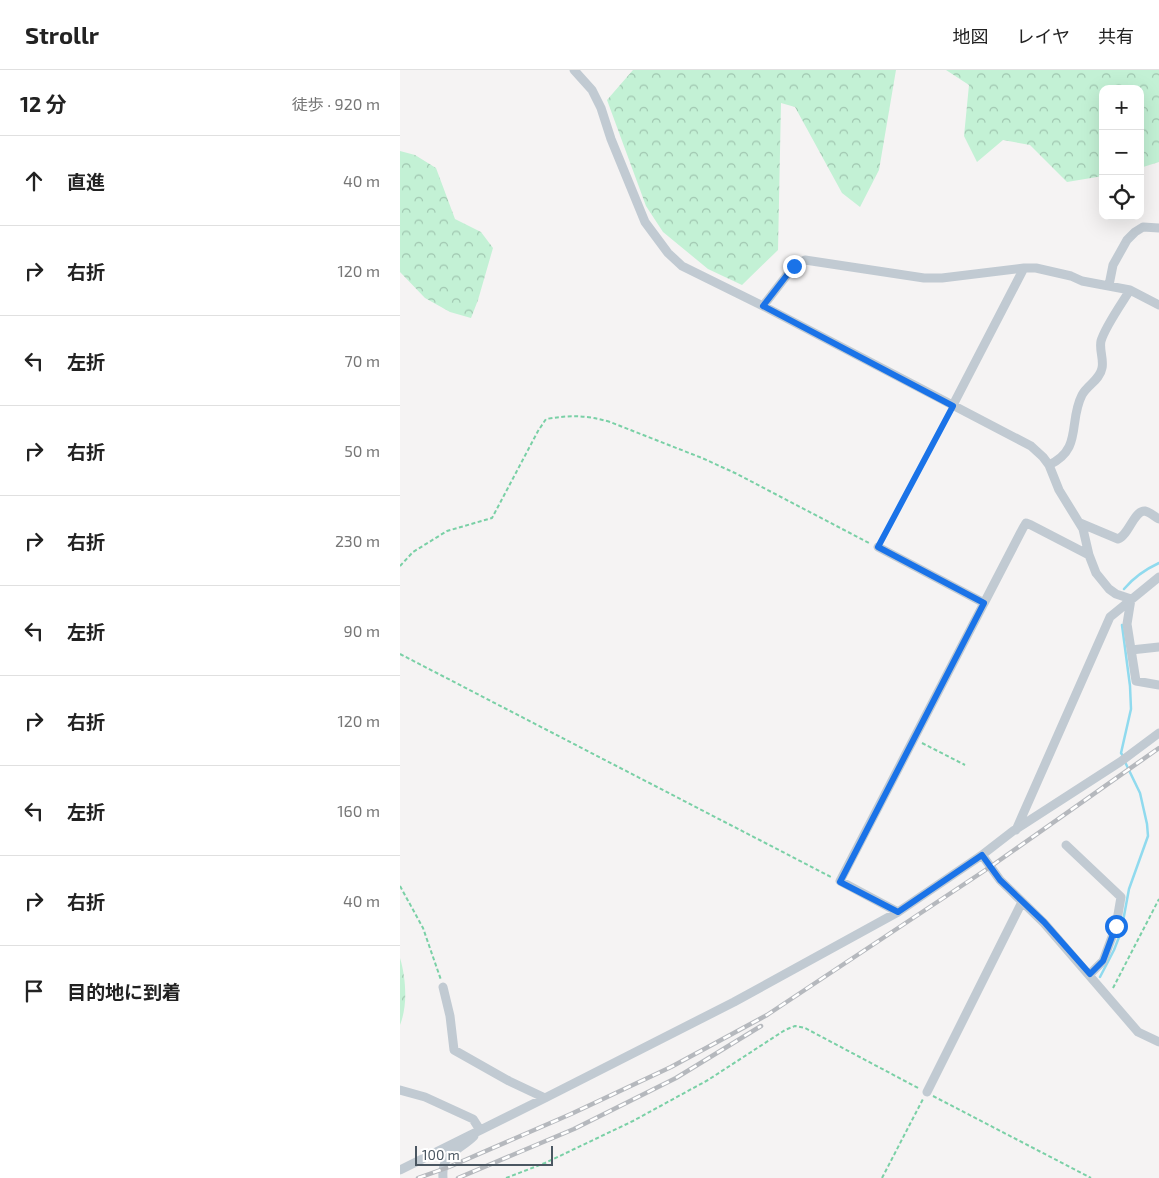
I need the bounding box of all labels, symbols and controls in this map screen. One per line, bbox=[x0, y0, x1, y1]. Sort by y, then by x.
text: Strollr bbox=[25, 20, 99, 49]
text: 地図 bbox=[953, 25, 989, 47]
text: レイヤ bbox=[1017, 25, 1070, 47]
text: 共有 bbox=[1098, 25, 1134, 47]
map controls bbox=[1099, 85, 1144, 220]
button: + bbox=[1099, 85, 1144, 130]
text: 12 分 bbox=[20, 91, 67, 116]
text: 徒歩 · 920 m bbox=[292, 94, 380, 113]
button: − bbox=[1099, 130, 1144, 175]
icon: ahead bbox=[20, 167, 48, 195]
text: 直進 bbox=[67, 170, 105, 193]
text: 40 m bbox=[343, 171, 380, 190]
button: locate bbox=[1099, 175, 1144, 220]
route end bbox=[783, 255, 806, 278]
icon: right bbox=[20, 257, 48, 285]
text: 右折 bbox=[67, 260, 105, 283]
text: 120 m bbox=[337, 261, 380, 280]
icon: left bbox=[20, 347, 48, 375]
text: 左折 bbox=[67, 350, 105, 373]
text: 70 m bbox=[345, 351, 380, 370]
icon: right bbox=[20, 437, 48, 465]
text: 右折 bbox=[67, 440, 105, 463]
text: 50 m bbox=[344, 441, 380, 460]
icon: right bbox=[20, 527, 48, 555]
text: 右折 bbox=[67, 530, 105, 553]
text: 230 m bbox=[335, 531, 380, 550]
icon: left bbox=[20, 617, 48, 645]
text: 左折 bbox=[67, 620, 105, 643]
text: 90 m bbox=[344, 621, 380, 640]
icon: right bbox=[20, 707, 48, 735]
text: 右折 bbox=[67, 710, 105, 733]
text: 120 m bbox=[337, 711, 380, 730]
icon: left bbox=[20, 797, 48, 825]
text: 左折 bbox=[67, 800, 105, 823]
text: 160 m bbox=[337, 801, 380, 820]
icon: right bbox=[20, 887, 48, 915]
text: 右折 bbox=[67, 890, 105, 913]
text: 40 m bbox=[343, 891, 380, 910]
route start bbox=[1105, 915, 1128, 938]
icon: arrive bbox=[20, 977, 48, 1005]
text: 目的地に到着 bbox=[67, 980, 181, 1003]
scale bar bbox=[415, 1143, 552, 1166]
text: 100 m bbox=[422, 1146, 460, 1163]

